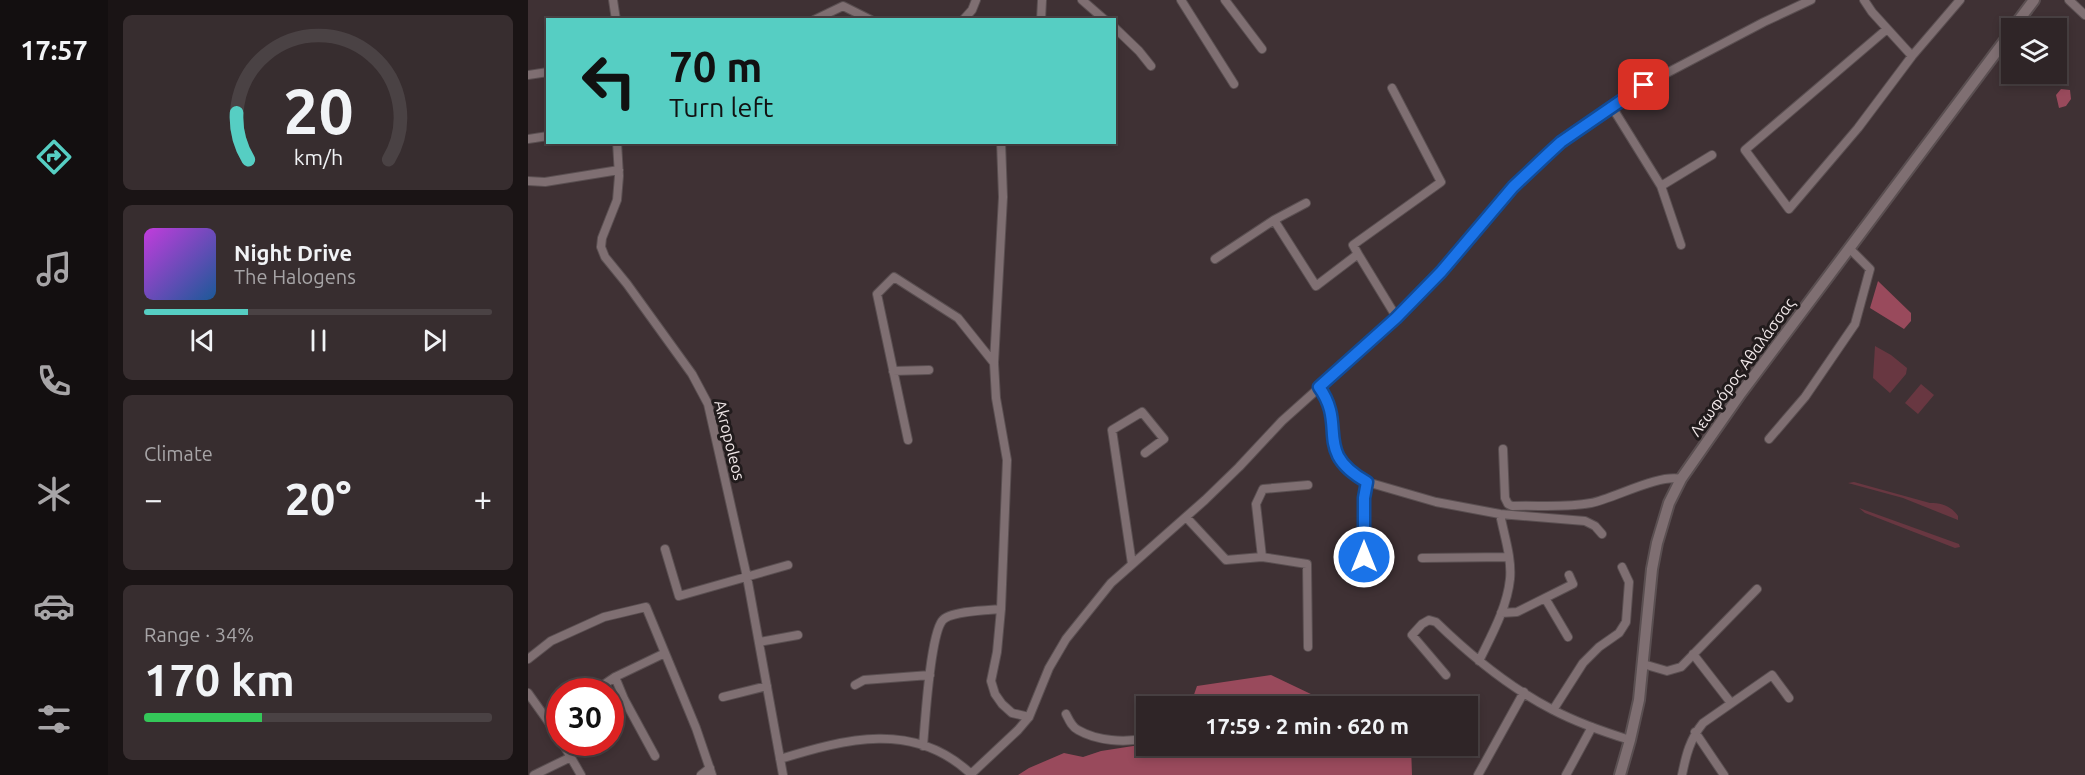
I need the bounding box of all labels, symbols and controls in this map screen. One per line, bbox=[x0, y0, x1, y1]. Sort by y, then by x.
map controls bbox=[2001, 18, 2067, 84]
button: layers bbox=[2001, 18, 2067, 84]
text: 17:57 bbox=[20, 35, 88, 65]
icon: left bbox=[570, 42, 648, 120]
text: 70 m bbox=[669, 43, 763, 90]
pin bbox=[1618, 59, 1669, 110]
icon: arrive bbox=[1627, 68, 1660, 101]
text: 20 bbox=[283, 76, 353, 146]
text: Turn left bbox=[669, 92, 773, 122]
icon: directions bbox=[33, 136, 75, 178]
text: km/h bbox=[293, 145, 343, 169]
text: Night Drive bbox=[234, 240, 352, 265]
icon: music bbox=[33, 248, 75, 290]
text: The Halogens bbox=[234, 265, 356, 288]
street label: Λεωφόρος Αθαλάσσας bbox=[1686, 294, 1799, 440]
icon: previous bbox=[186, 324, 219, 357]
icon: pause bbox=[302, 324, 335, 357]
icon: next bbox=[418, 324, 451, 357]
icon: phone bbox=[33, 360, 75, 402]
street label: Akropoleos bbox=[711, 398, 749, 482]
text: Climate bbox=[144, 442, 213, 465]
icon: climate bbox=[33, 473, 75, 515]
text: 20° bbox=[285, 473, 351, 524]
text: − bbox=[144, 480, 163, 517]
text: + bbox=[473, 480, 492, 517]
position arrow bbox=[1332, 525, 1396, 589]
icon: car bbox=[33, 585, 75, 627]
text: Range · 34% bbox=[144, 623, 254, 646]
text: 170 km bbox=[144, 654, 295, 705]
speed limit sign: 30 bbox=[546, 678, 624, 756]
icon: filters bbox=[33, 698, 75, 740]
text: 17:59 · 2 min · 620 m bbox=[1205, 713, 1409, 738]

